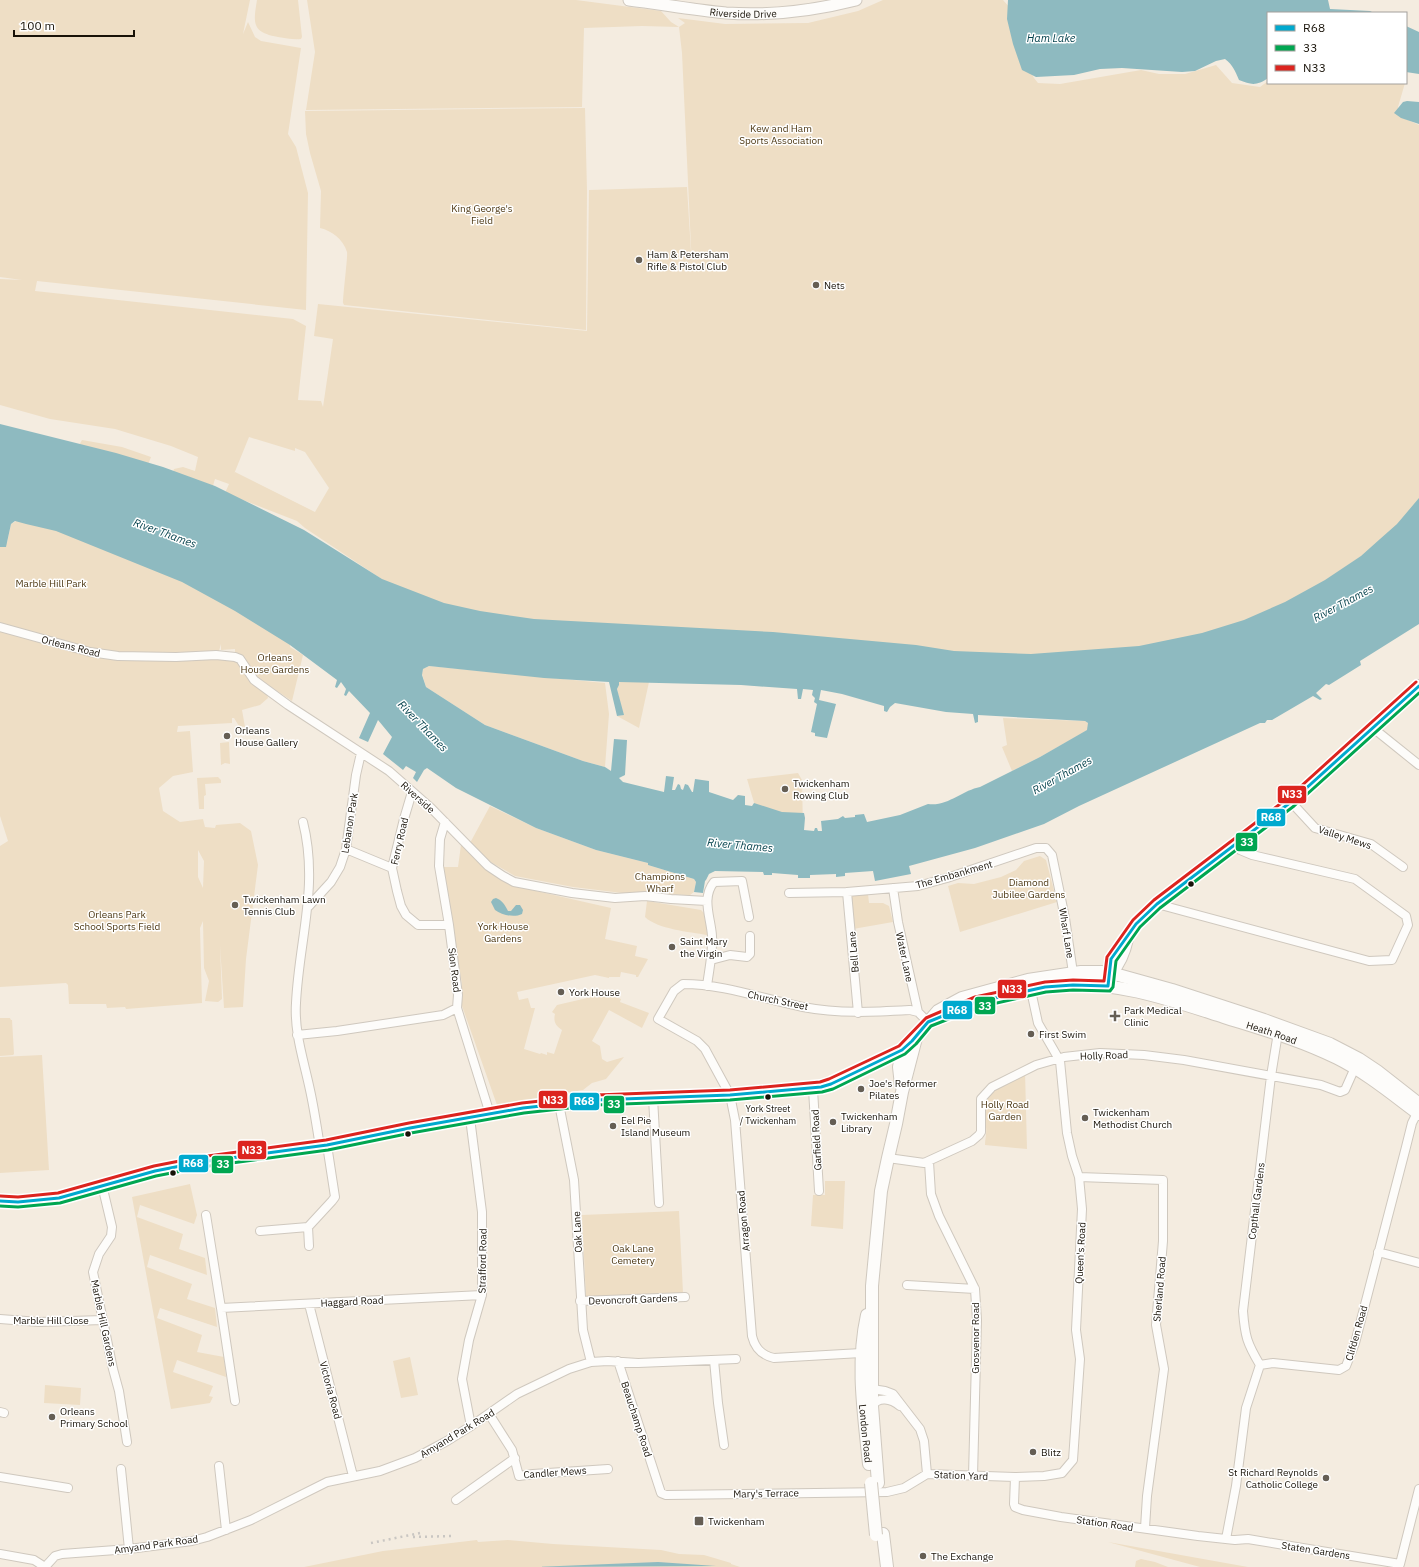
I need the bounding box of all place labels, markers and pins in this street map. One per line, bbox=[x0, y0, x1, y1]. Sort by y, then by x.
place label: Ham & Petersham Rifle & Pistol Club bbox=[647, 248, 728, 273]
marker: Ham & Petersham Rifle & Pistol Club bbox=[634, 255, 644, 265]
place label: Nets bbox=[824, 279, 845, 292]
marker: Nets bbox=[811, 280, 821, 290]
place label: Orleans House Gallery bbox=[235, 724, 298, 749]
marker: Orleans House Gallery bbox=[222, 731, 232, 741]
place label: Twickenham Rowing Club bbox=[793, 777, 850, 802]
marker: Twickenham Rowing Club bbox=[780, 784, 790, 794]
unlabelled marker bbox=[1186, 879, 1196, 889]
place label: Twickenham Lawn Tennis Club bbox=[243, 893, 326, 918]
marker: Twickenham Lawn Tennis Club bbox=[230, 900, 240, 910]
place label: Saint Mary the Virgin bbox=[680, 935, 727, 960]
marker: Saint Mary the Virgin bbox=[667, 942, 677, 952]
place label: York House bbox=[569, 986, 621, 999]
marker: York House bbox=[556, 987, 566, 997]
place label: Park Medical Clinic bbox=[1124, 1004, 1182, 1029]
marker: Park Medical Clinic bbox=[1109, 1010, 1121, 1022]
place label: First Swim bbox=[1039, 1028, 1086, 1041]
marker: First Swim bbox=[1026, 1029, 1036, 1039]
place label: Joe's Reformer Pilates bbox=[869, 1077, 937, 1102]
marker: Joe's Reformer Pilates bbox=[856, 1084, 866, 1094]
marker: York Street / Twickenham bbox=[763, 1092, 773, 1102]
place label: York Street / Twickenham bbox=[740, 1103, 796, 1126]
place label: Twickenham Methodist Church bbox=[1093, 1106, 1172, 1131]
place label: Twickenham Library bbox=[841, 1110, 898, 1135]
marker: Twickenham Methodist Church bbox=[1080, 1113, 1090, 1123]
place label: Eel Pie Island Museum bbox=[621, 1114, 690, 1139]
marker: Twickenham Library bbox=[828, 1117, 838, 1127]
marker: Eel Pie Island Museum bbox=[608, 1121, 618, 1131]
unlabelled marker bbox=[403, 1129, 413, 1139]
unlabelled marker bbox=[168, 1168, 178, 1178]
place label: Orleans Primary School bbox=[60, 1405, 128, 1430]
marker: Orleans Primary School bbox=[47, 1412, 57, 1422]
place label: Blitz bbox=[1041, 1446, 1061, 1459]
marker: Blitz bbox=[1028, 1447, 1038, 1457]
place label: St Richard Reynolds Catholic College bbox=[1228, 1466, 1319, 1491]
marker: St Richard Reynolds Catholic College bbox=[1321, 1473, 1331, 1483]
marker: Twickenham bbox=[693, 1515, 705, 1527]
place label: Twickenham bbox=[708, 1515, 765, 1528]
place label: The Exchange bbox=[931, 1550, 994, 1563]
marker: The Exchange bbox=[918, 1551, 928, 1561]

